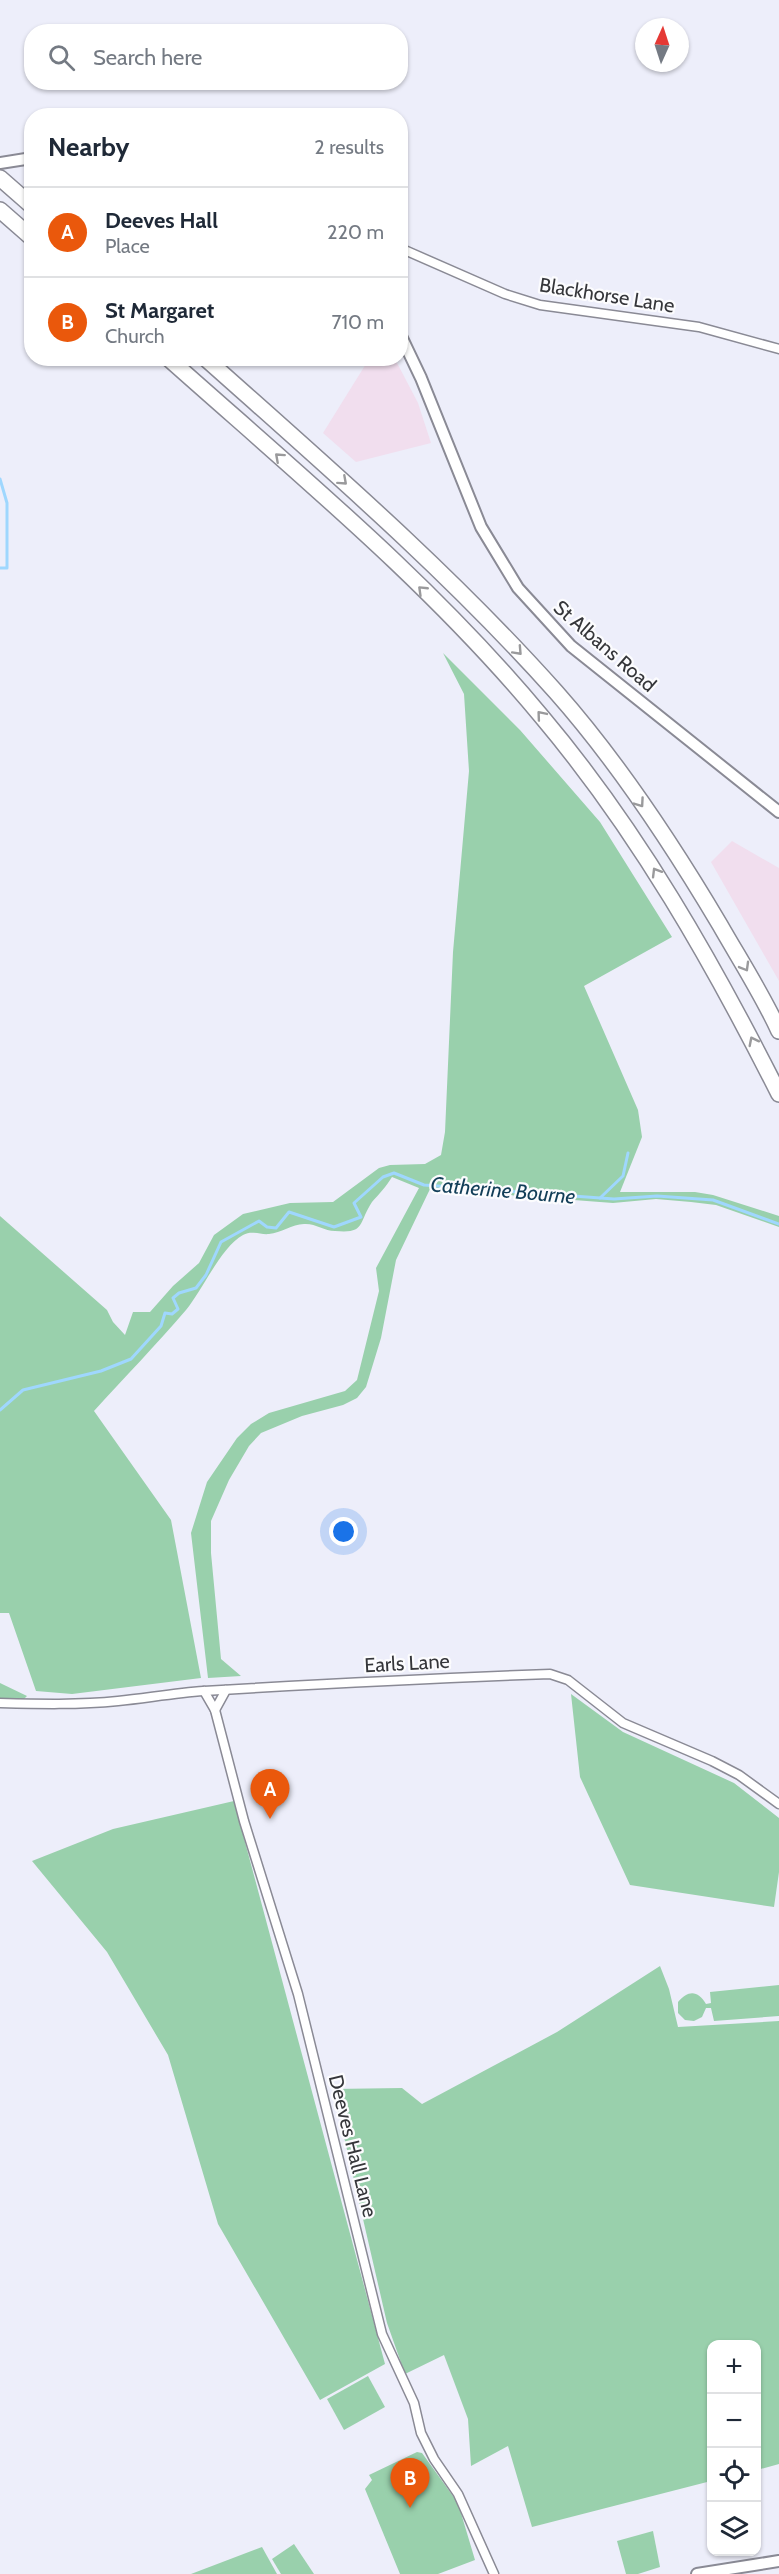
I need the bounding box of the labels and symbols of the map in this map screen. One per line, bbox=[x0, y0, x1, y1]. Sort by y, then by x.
north arrow bbox=[635, 18, 689, 72]
street label: Blackhorse Lane bbox=[538, 272, 676, 318]
one-way arrow bbox=[275, 453, 286, 464]
one-way arrow bbox=[336, 474, 347, 485]
one-way arrow bbox=[418, 586, 429, 597]
street label: St Albans Road bbox=[549, 595, 661, 697]
one-way arrow bbox=[511, 645, 522, 655]
one-way arrow bbox=[537, 711, 548, 722]
one-way arrow bbox=[633, 796, 644, 807]
one-way arrow bbox=[652, 868, 664, 878]
one-way arrow bbox=[737, 961, 749, 972]
one-way arrow bbox=[748, 1037, 760, 1048]
water label: Catherine Bourne bbox=[430, 1171, 577, 1209]
your location bbox=[329, 1517, 358, 1546]
street label: Earls Lane bbox=[364, 1649, 450, 1677]
pin: A bbox=[250, 1770, 290, 1819]
street label: Deeves Hall Lane bbox=[324, 2072, 382, 2220]
pin: B bbox=[390, 2458, 430, 2508]

